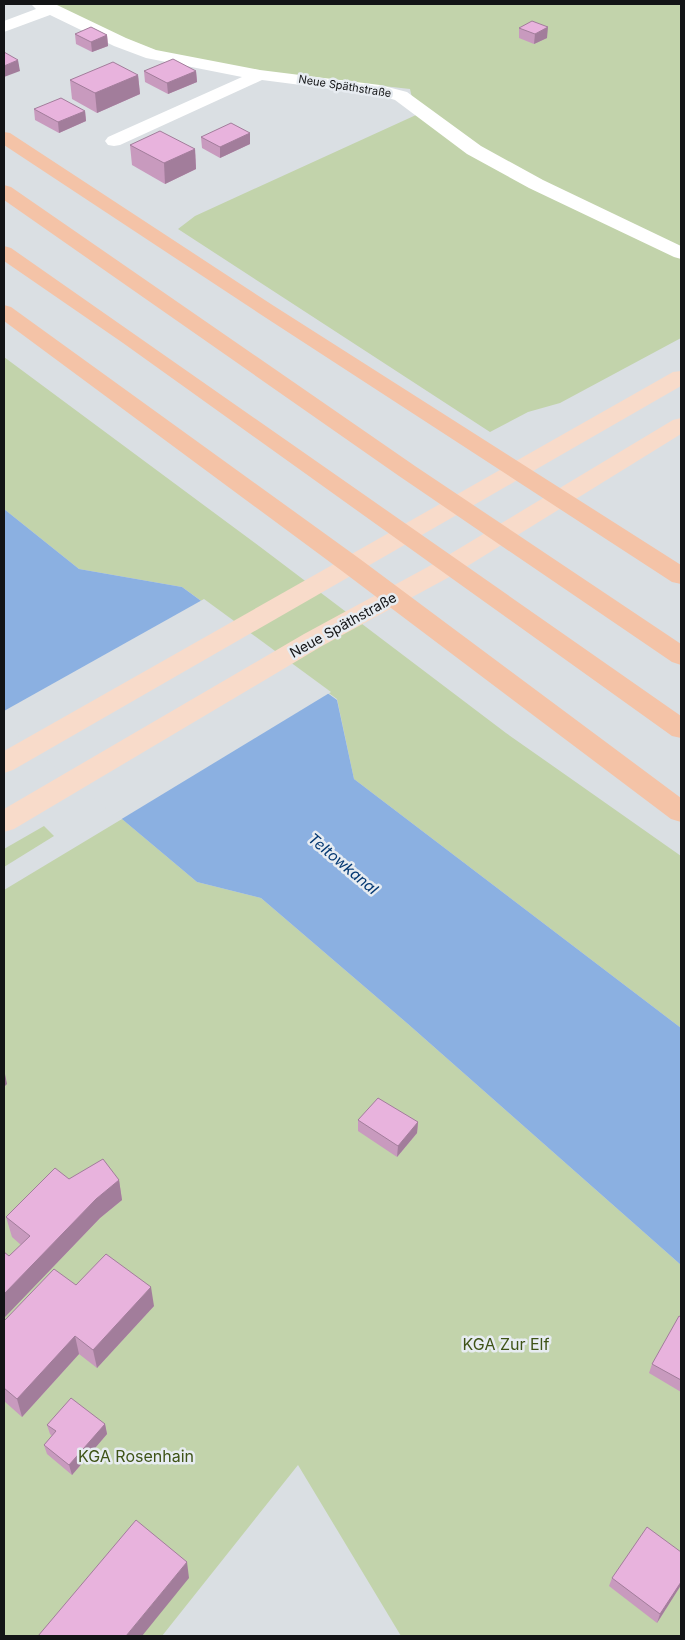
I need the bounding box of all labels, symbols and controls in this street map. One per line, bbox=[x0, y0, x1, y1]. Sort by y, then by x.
street label: Neue Späthstraße bbox=[298, 72, 392, 100]
street label: Neue Späthstraße bbox=[286, 588, 399, 661]
water label: Teltowkanal bbox=[304, 829, 382, 899]
park label: KGA Zur Elf bbox=[463, 1334, 549, 1354]
park label: KGA Rosenhain bbox=[78, 1446, 194, 1466]

